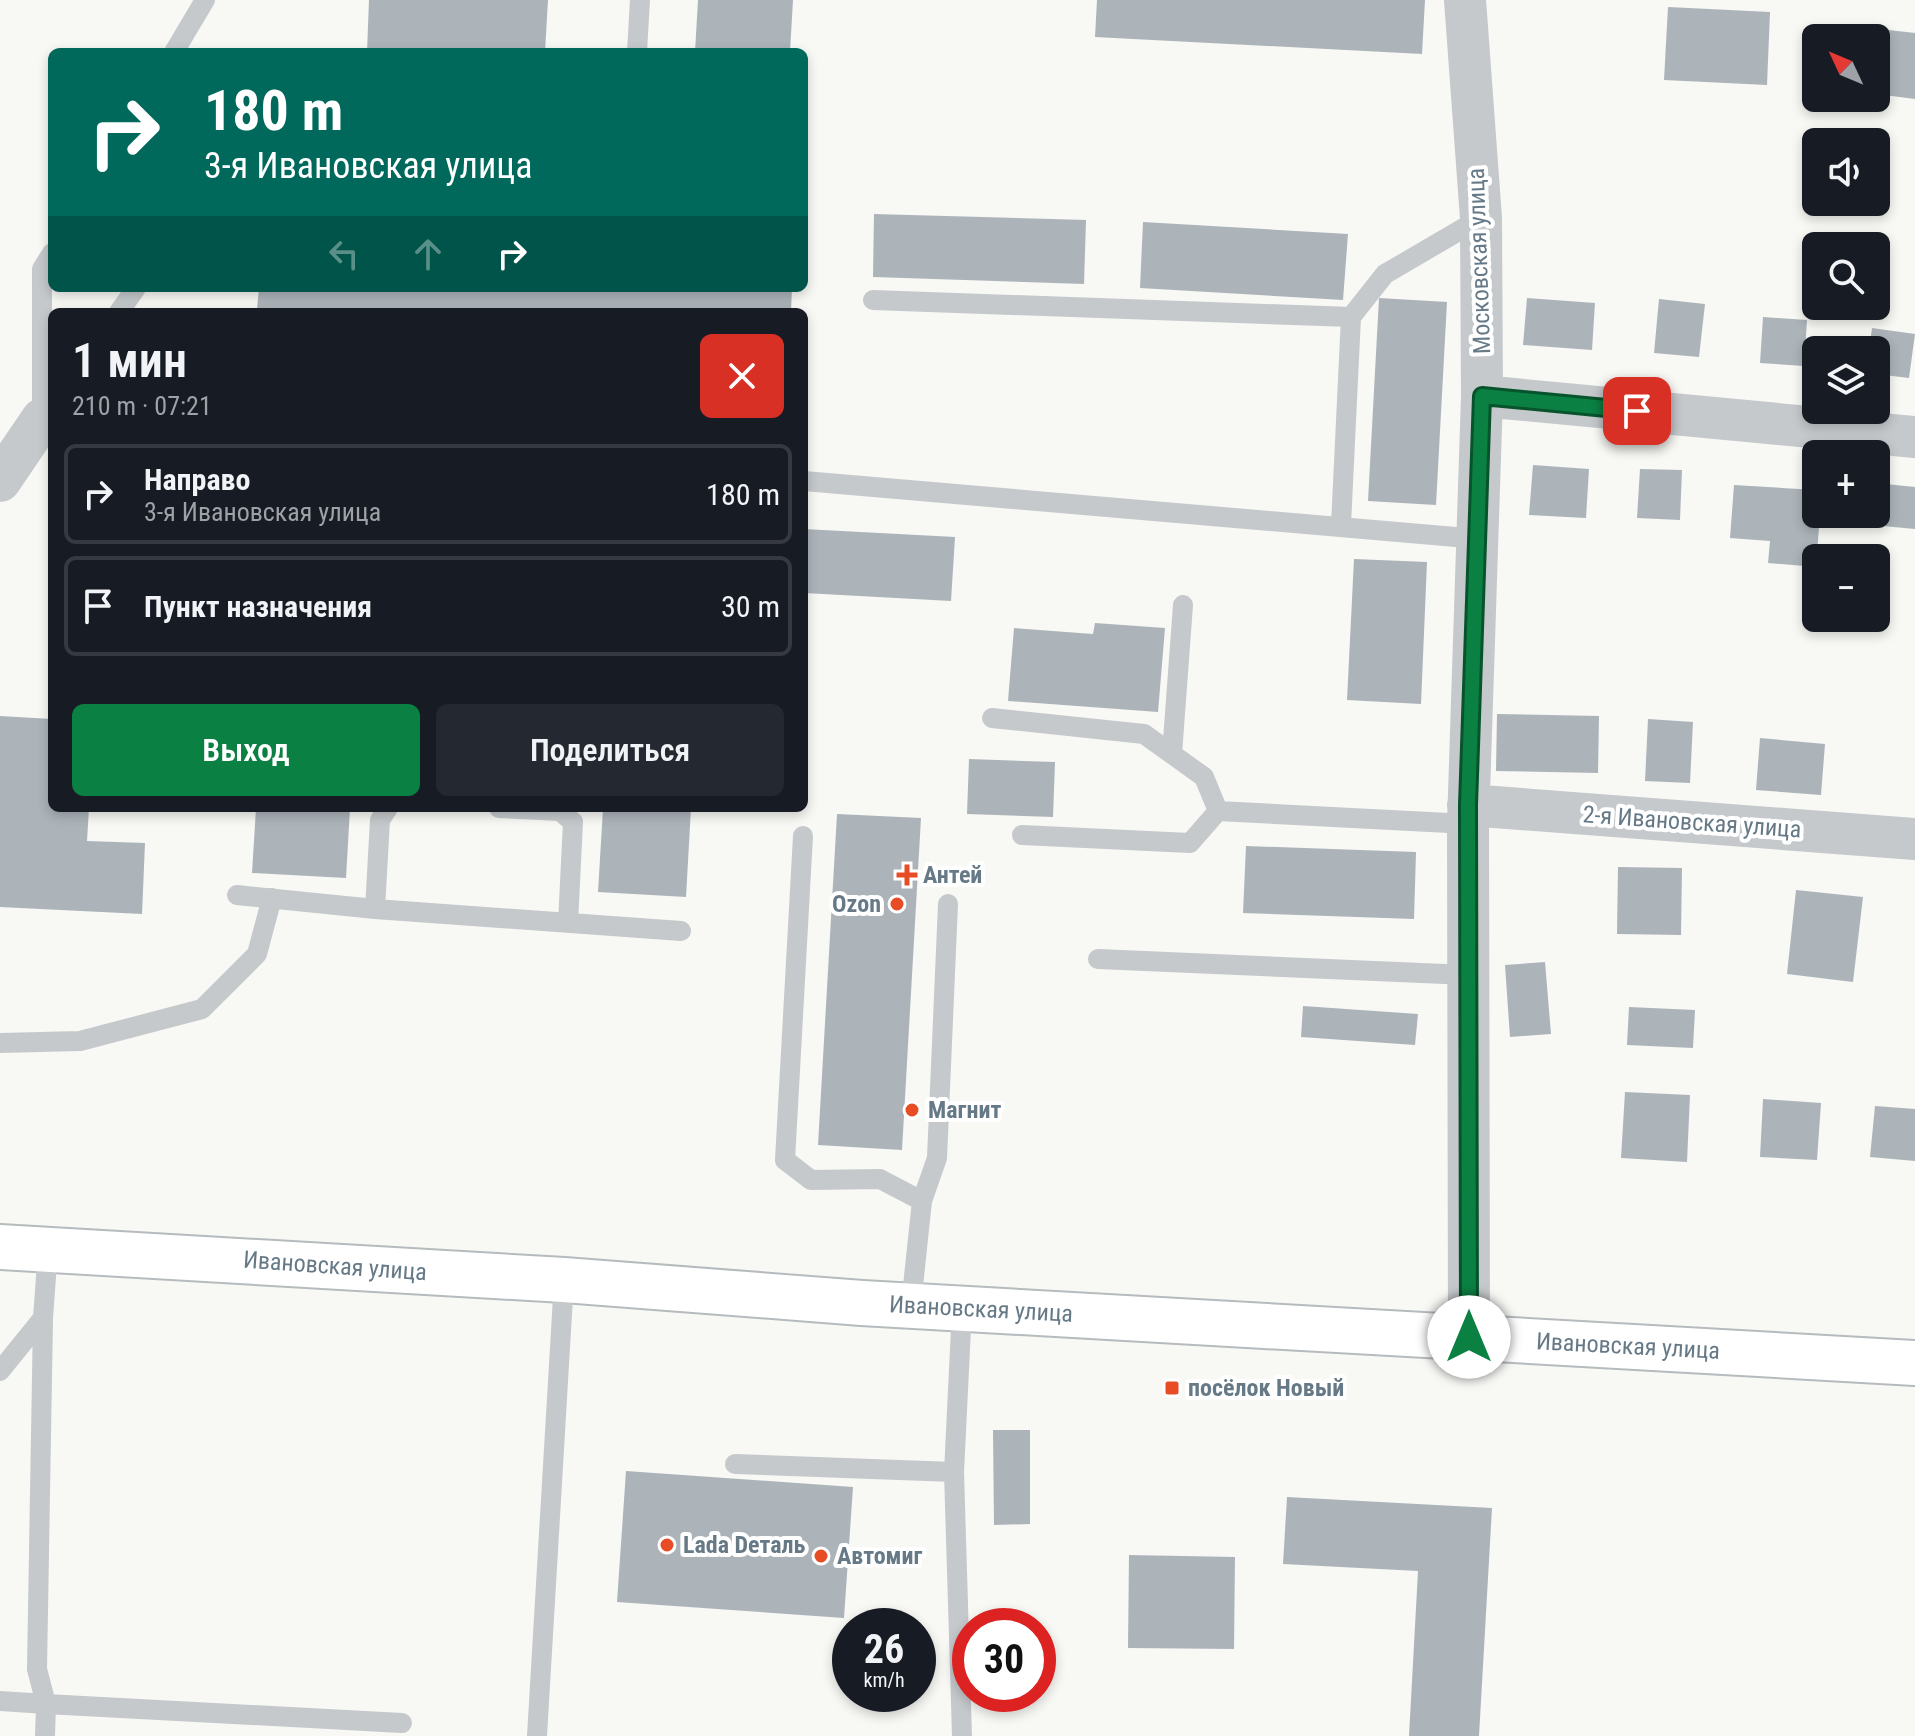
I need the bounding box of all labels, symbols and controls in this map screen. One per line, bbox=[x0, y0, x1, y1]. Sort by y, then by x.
north arrow bbox=[1802, 24, 1890, 112]
map controls bbox=[1802, 24, 1890, 632]
text: 180 m bbox=[204, 78, 343, 144]
icon: right bbox=[72, 80, 176, 184]
button: sound bbox=[1802, 128, 1890, 216]
text: 3-я Ивановская улица bbox=[204, 145, 532, 187]
street label: Московская улица bbox=[1462, 168, 1496, 354]
icon: left bbox=[322, 232, 366, 276]
icon: ahead bbox=[406, 232, 450, 276]
icon: right bbox=[490, 232, 534, 276]
button: search bbox=[1802, 232, 1890, 320]
text: 1 мин bbox=[72, 332, 187, 389]
button: close bbox=[700, 334, 784, 418]
button: layers bbox=[1802, 336, 1890, 424]
pin bbox=[1603, 377, 1671, 445]
icon: arrive bbox=[1615, 389, 1659, 433]
text: 210 m · 07:21 bbox=[72, 391, 212, 421]
button: + bbox=[1802, 440, 1890, 528]
text: Направо bbox=[144, 462, 250, 497]
icon: right bbox=[76, 472, 120, 516]
text: 180 m bbox=[706, 477, 780, 512]
text: 3-я Ивановская улица bbox=[144, 497, 381, 527]
button: − bbox=[1802, 544, 1890, 632]
icon: arrive bbox=[76, 584, 120, 628]
text: Пункт назначения bbox=[144, 589, 372, 624]
text: 30 m bbox=[721, 589, 780, 624]
button: Выход bbox=[72, 704, 420, 796]
button: Поделиться bbox=[436, 704, 784, 796]
street label: 2-я Ивановская улица bbox=[1582, 800, 1802, 844]
place label: Антей bbox=[923, 861, 982, 889]
marker: Антей bbox=[898, 866, 916, 884]
place label: Ozon bbox=[832, 890, 881, 918]
marker: Ozon bbox=[888, 895, 906, 913]
place label: Магнит bbox=[928, 1096, 1001, 1124]
marker: Магнит bbox=[903, 1101, 921, 1119]
street label: Ивановская улица bbox=[242, 1246, 428, 1286]
street label: Ивановская улица bbox=[888, 1290, 1074, 1328]
position arrow bbox=[1427, 1295, 1511, 1379]
street label: Ивановская улица bbox=[1535, 1327, 1721, 1365]
place label: посёлок Новый bbox=[1188, 1374, 1344, 1402]
marker: посёлок Новый bbox=[1163, 1379, 1181, 1397]
place label: Lada Dеталь bbox=[683, 1531, 805, 1559]
marker: Lada Dеталь bbox=[658, 1536, 676, 1554]
place label: Автомиг bbox=[837, 1542, 923, 1570]
marker: Автомиг bbox=[812, 1547, 830, 1565]
speed limit sign: 30 bbox=[952, 1608, 1056, 1712]
text: 26 bbox=[864, 1626, 904, 1673]
text: km/h bbox=[863, 1668, 905, 1692]

